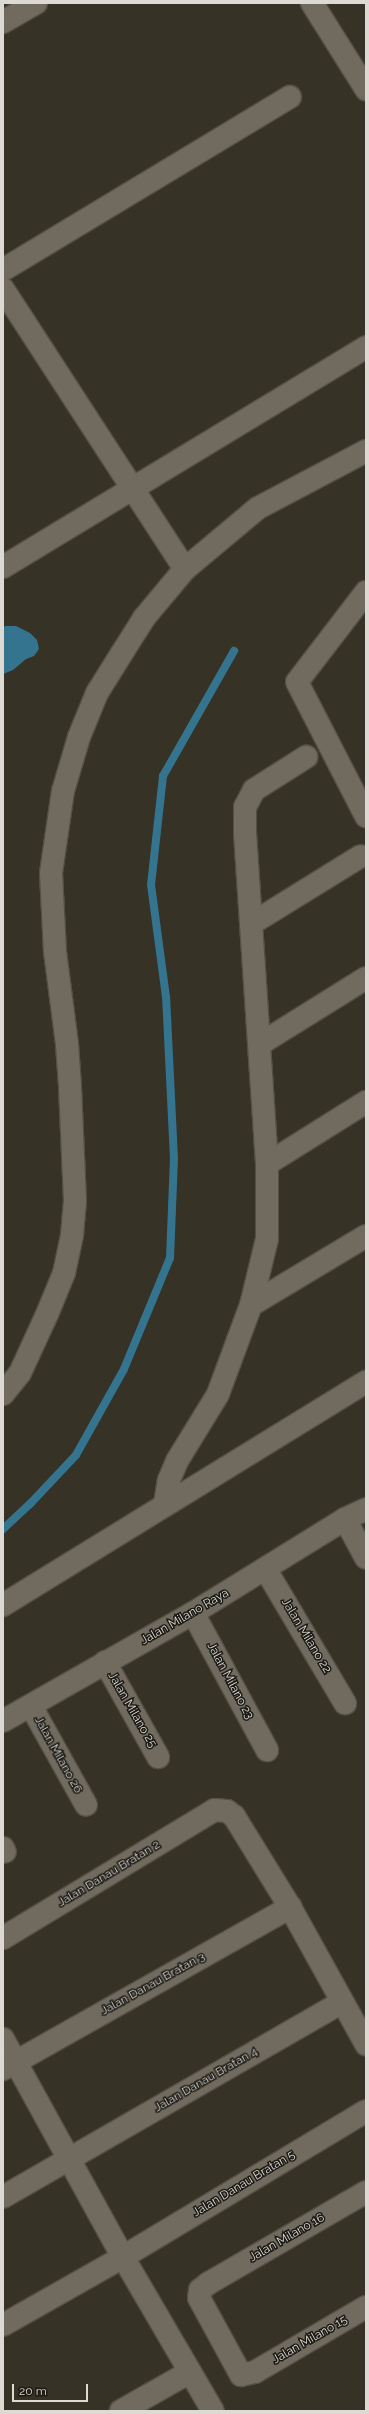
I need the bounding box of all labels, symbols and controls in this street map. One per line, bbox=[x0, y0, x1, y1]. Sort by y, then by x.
street label: Jalan Milano Raya bbox=[138, 1586, 232, 1648]
street label: Jalan Milano 22 bbox=[278, 1596, 334, 1676]
street label: Jalan Milano 23 bbox=[204, 1640, 256, 1722]
street label: Jalan Milano 25 bbox=[105, 1670, 159, 1750]
street label: Jalan Milano 26 bbox=[31, 1714, 85, 1796]
street label: Jalan Danau Bratan 2 bbox=[55, 1838, 163, 1910]
street label: Jalan Danau Bratan 3 bbox=[99, 1949, 207, 2019]
street label: Jalan Danau Bratan 4 bbox=[152, 2045, 260, 2115]
street label: Jalan Danau Bratan 5 bbox=[190, 2148, 298, 2220]
street label: Jalan Milano 16 bbox=[247, 2211, 327, 2265]
street label: Jalan Milano 15 bbox=[270, 2313, 350, 2367]
scale bar bbox=[14, 2376, 90, 2402]
text: 20 m bbox=[19, 2384, 47, 2398]

